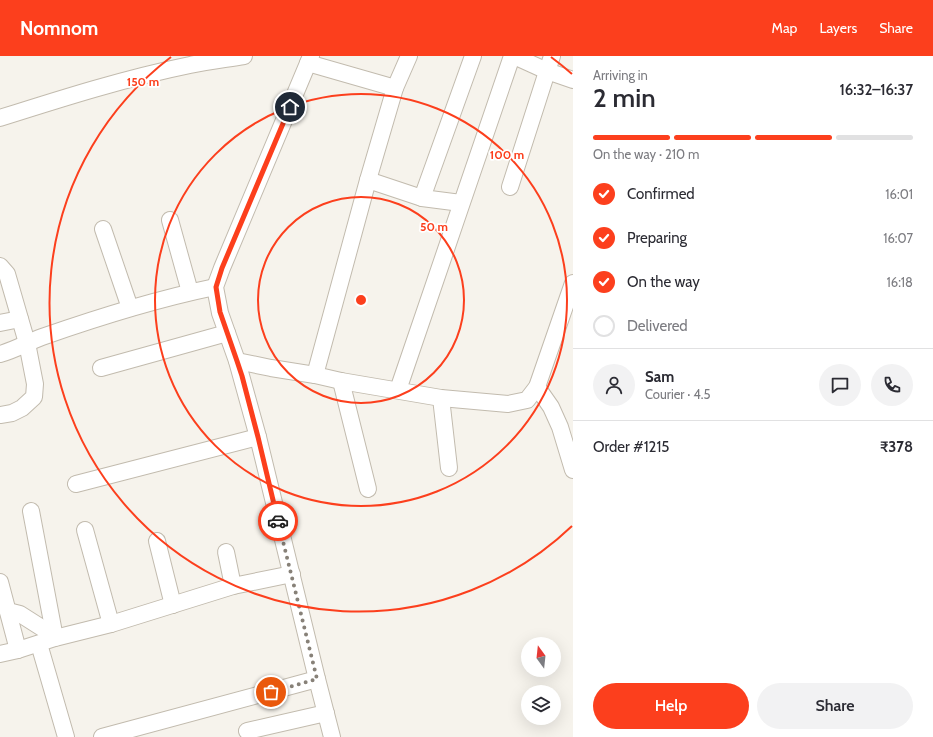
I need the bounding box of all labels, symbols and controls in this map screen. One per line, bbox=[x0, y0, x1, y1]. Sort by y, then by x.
text: Nomnom bbox=[20, 17, 98, 40]
text: Map bbox=[772, 19, 797, 37]
text: Layers bbox=[819, 19, 857, 37]
text: Share bbox=[879, 19, 913, 37]
text: Arriving in bbox=[593, 67, 648, 83]
text: 150 m bbox=[127, 74, 159, 89]
text: 16:32–16:37 bbox=[839, 81, 913, 99]
text: 2 min bbox=[593, 82, 656, 114]
pin bbox=[273, 90, 307, 124]
icon: home bbox=[279, 96, 301, 118]
text: On the way · 210 m bbox=[593, 146, 699, 162]
text: 100 m bbox=[490, 147, 524, 162]
icon: check bbox=[593, 183, 615, 205]
text: Confirmed bbox=[627, 185, 695, 203]
text: 16:01 bbox=[885, 186, 913, 202]
text: 50 m bbox=[420, 219, 448, 234]
icon: check bbox=[593, 227, 615, 249]
text: Preparing bbox=[627, 229, 687, 247]
text: 16:07 bbox=[883, 230, 913, 246]
icon: check bbox=[593, 271, 615, 293]
text: On the way bbox=[627, 273, 700, 291]
text: 16:18 bbox=[887, 274, 913, 290]
centre of rings bbox=[354, 293, 368, 307]
text: Delivered bbox=[627, 317, 688, 335]
button: person bbox=[593, 364, 635, 406]
button: chat bbox=[819, 364, 861, 406]
button: phone bbox=[871, 364, 913, 406]
text: Sam bbox=[645, 368, 674, 386]
text: Courier · 4.5 bbox=[645, 386, 710, 402]
text: Order #1215 bbox=[593, 438, 669, 456]
text: ₹378 bbox=[880, 438, 913, 456]
courier bbox=[258, 501, 298, 541]
icon: car bbox=[267, 510, 289, 532]
north arrow bbox=[521, 637, 561, 677]
map controls bbox=[521, 637, 561, 725]
pin bbox=[254, 675, 288, 709]
icon: bag bbox=[260, 681, 282, 703]
button: Help bbox=[593, 683, 749, 729]
button: Share bbox=[757, 683, 913, 729]
button: layers bbox=[521, 685, 561, 725]

